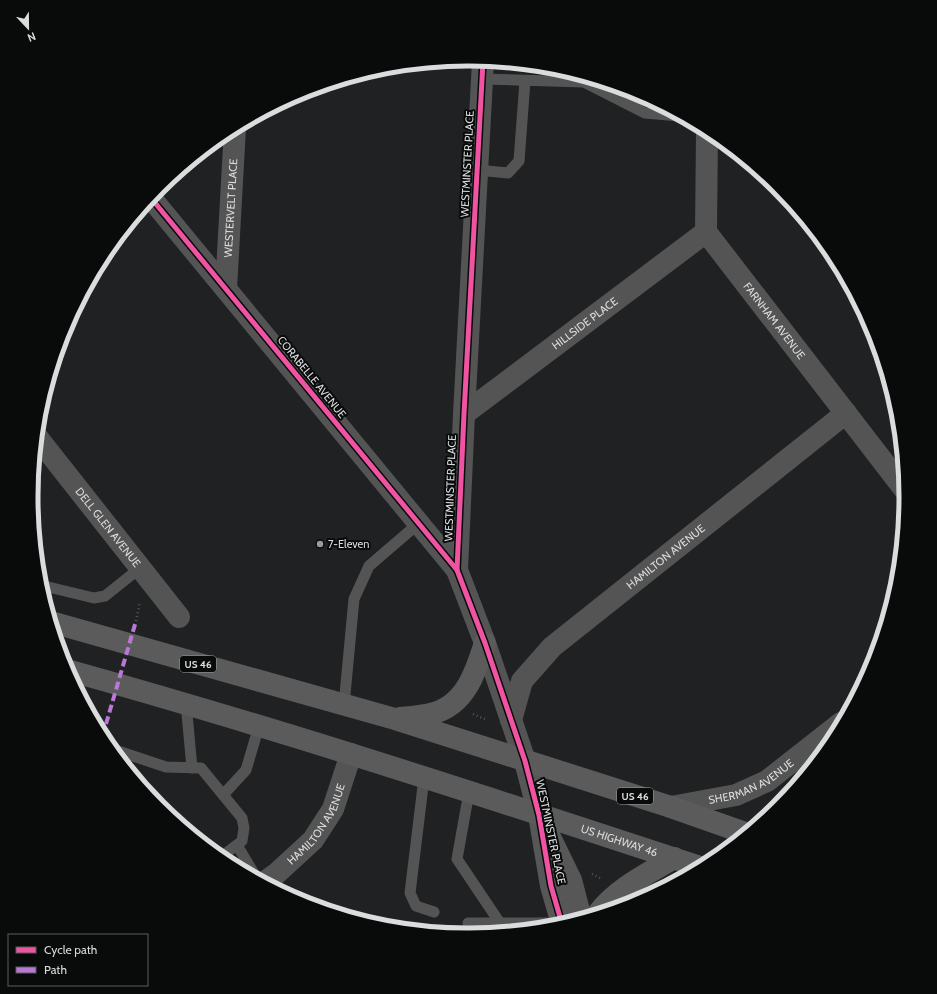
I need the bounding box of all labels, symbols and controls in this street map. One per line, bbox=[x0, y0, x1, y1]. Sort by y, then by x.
north arrow bbox=[8, 8, 48, 48]
text: N bbox=[26, 29, 38, 45]
street label: WESTMINSTER PLACE bbox=[457, 110, 477, 218]
street label: WESTERVELT PLACE bbox=[221, 158, 240, 258]
street label: FARNHAM AVENUE bbox=[740, 279, 808, 362]
street label: HILLSIDE PLACE bbox=[549, 294, 620, 353]
street label: CORABELLE AVENUE bbox=[275, 333, 349, 421]
street label: WESTMINSTER PLACE bbox=[441, 434, 459, 542]
street label: DELL GLEN AVENUE bbox=[72, 485, 144, 570]
street label: HAMILTON AVENUE bbox=[624, 521, 708, 592]
place label: 7-Eleven bbox=[328, 537, 369, 551]
marker: 7-Eleven bbox=[315, 539, 325, 549]
road number: US 46 bbox=[180, 656, 216, 672]
street label: SHERMAN AVENUE bbox=[707, 756, 796, 807]
street label: WESTMINSTER PLACE bbox=[533, 778, 569, 886]
street label: HAMILTON AVENUE bbox=[284, 782, 348, 867]
road number: US 46 bbox=[617, 788, 653, 804]
street label: US HIGHWAY 46 bbox=[579, 821, 659, 860]
legend bbox=[8, 934, 148, 986]
text: Cycle path bbox=[44, 942, 97, 957]
text: Path bbox=[44, 962, 67, 977]

